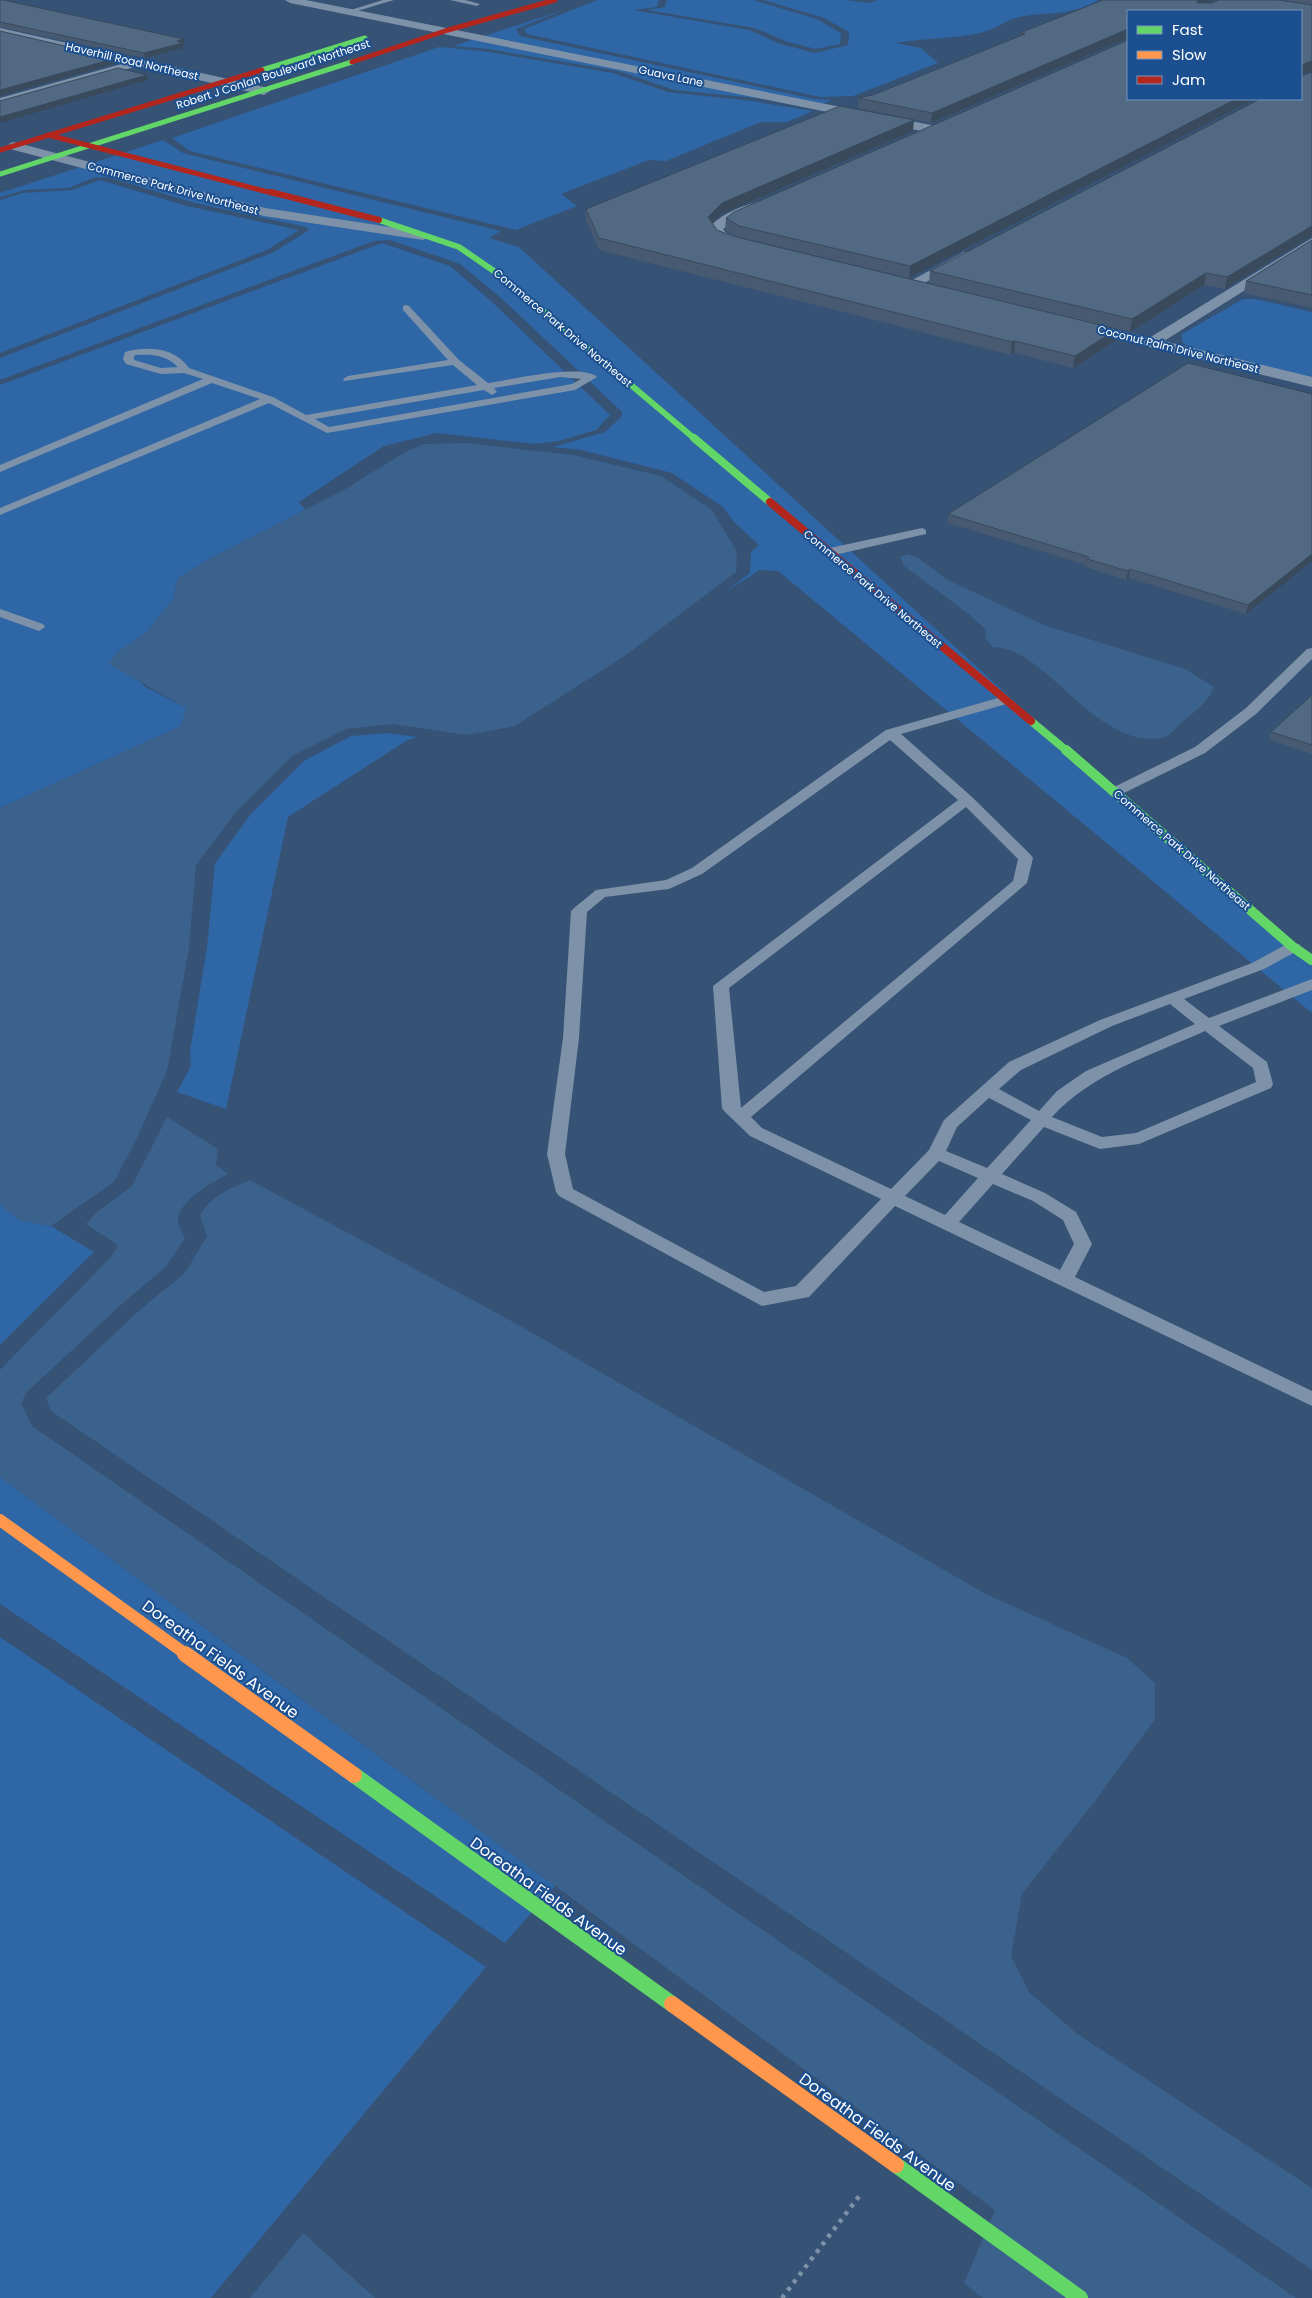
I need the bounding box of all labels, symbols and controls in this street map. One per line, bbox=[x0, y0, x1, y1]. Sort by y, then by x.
legend bbox=[1127, 10, 1302, 100]
text: Fast bbox=[1172, 19, 1203, 40]
street label: Robert J Conlan Boulevard Northeast bbox=[174, 35, 372, 113]
street label: Haverhill Road Northeast bbox=[64, 38, 200, 84]
text: Slow bbox=[1172, 44, 1207, 65]
street label: Guava Lane bbox=[637, 61, 705, 91]
text: Jam bbox=[1172, 69, 1206, 90]
street label: Commerce Park Drive Northeast bbox=[86, 157, 260, 219]
street label: Commerce Park Drive Northeast bbox=[490, 265, 636, 391]
street label: Coconut Palm Drive Northeast bbox=[1096, 321, 1260, 377]
street label: Commerce Park Drive Northeast bbox=[800, 526, 946, 652]
street label: Commerce Park Drive Northeast bbox=[1110, 786, 1254, 914]
street label: Doreatha Fields Avenue bbox=[138, 1595, 304, 1724]
street label: Doreatha Fields Avenue bbox=[466, 1832, 632, 1961]
street label: Doreatha Fields Avenue bbox=[795, 2068, 961, 2197]

